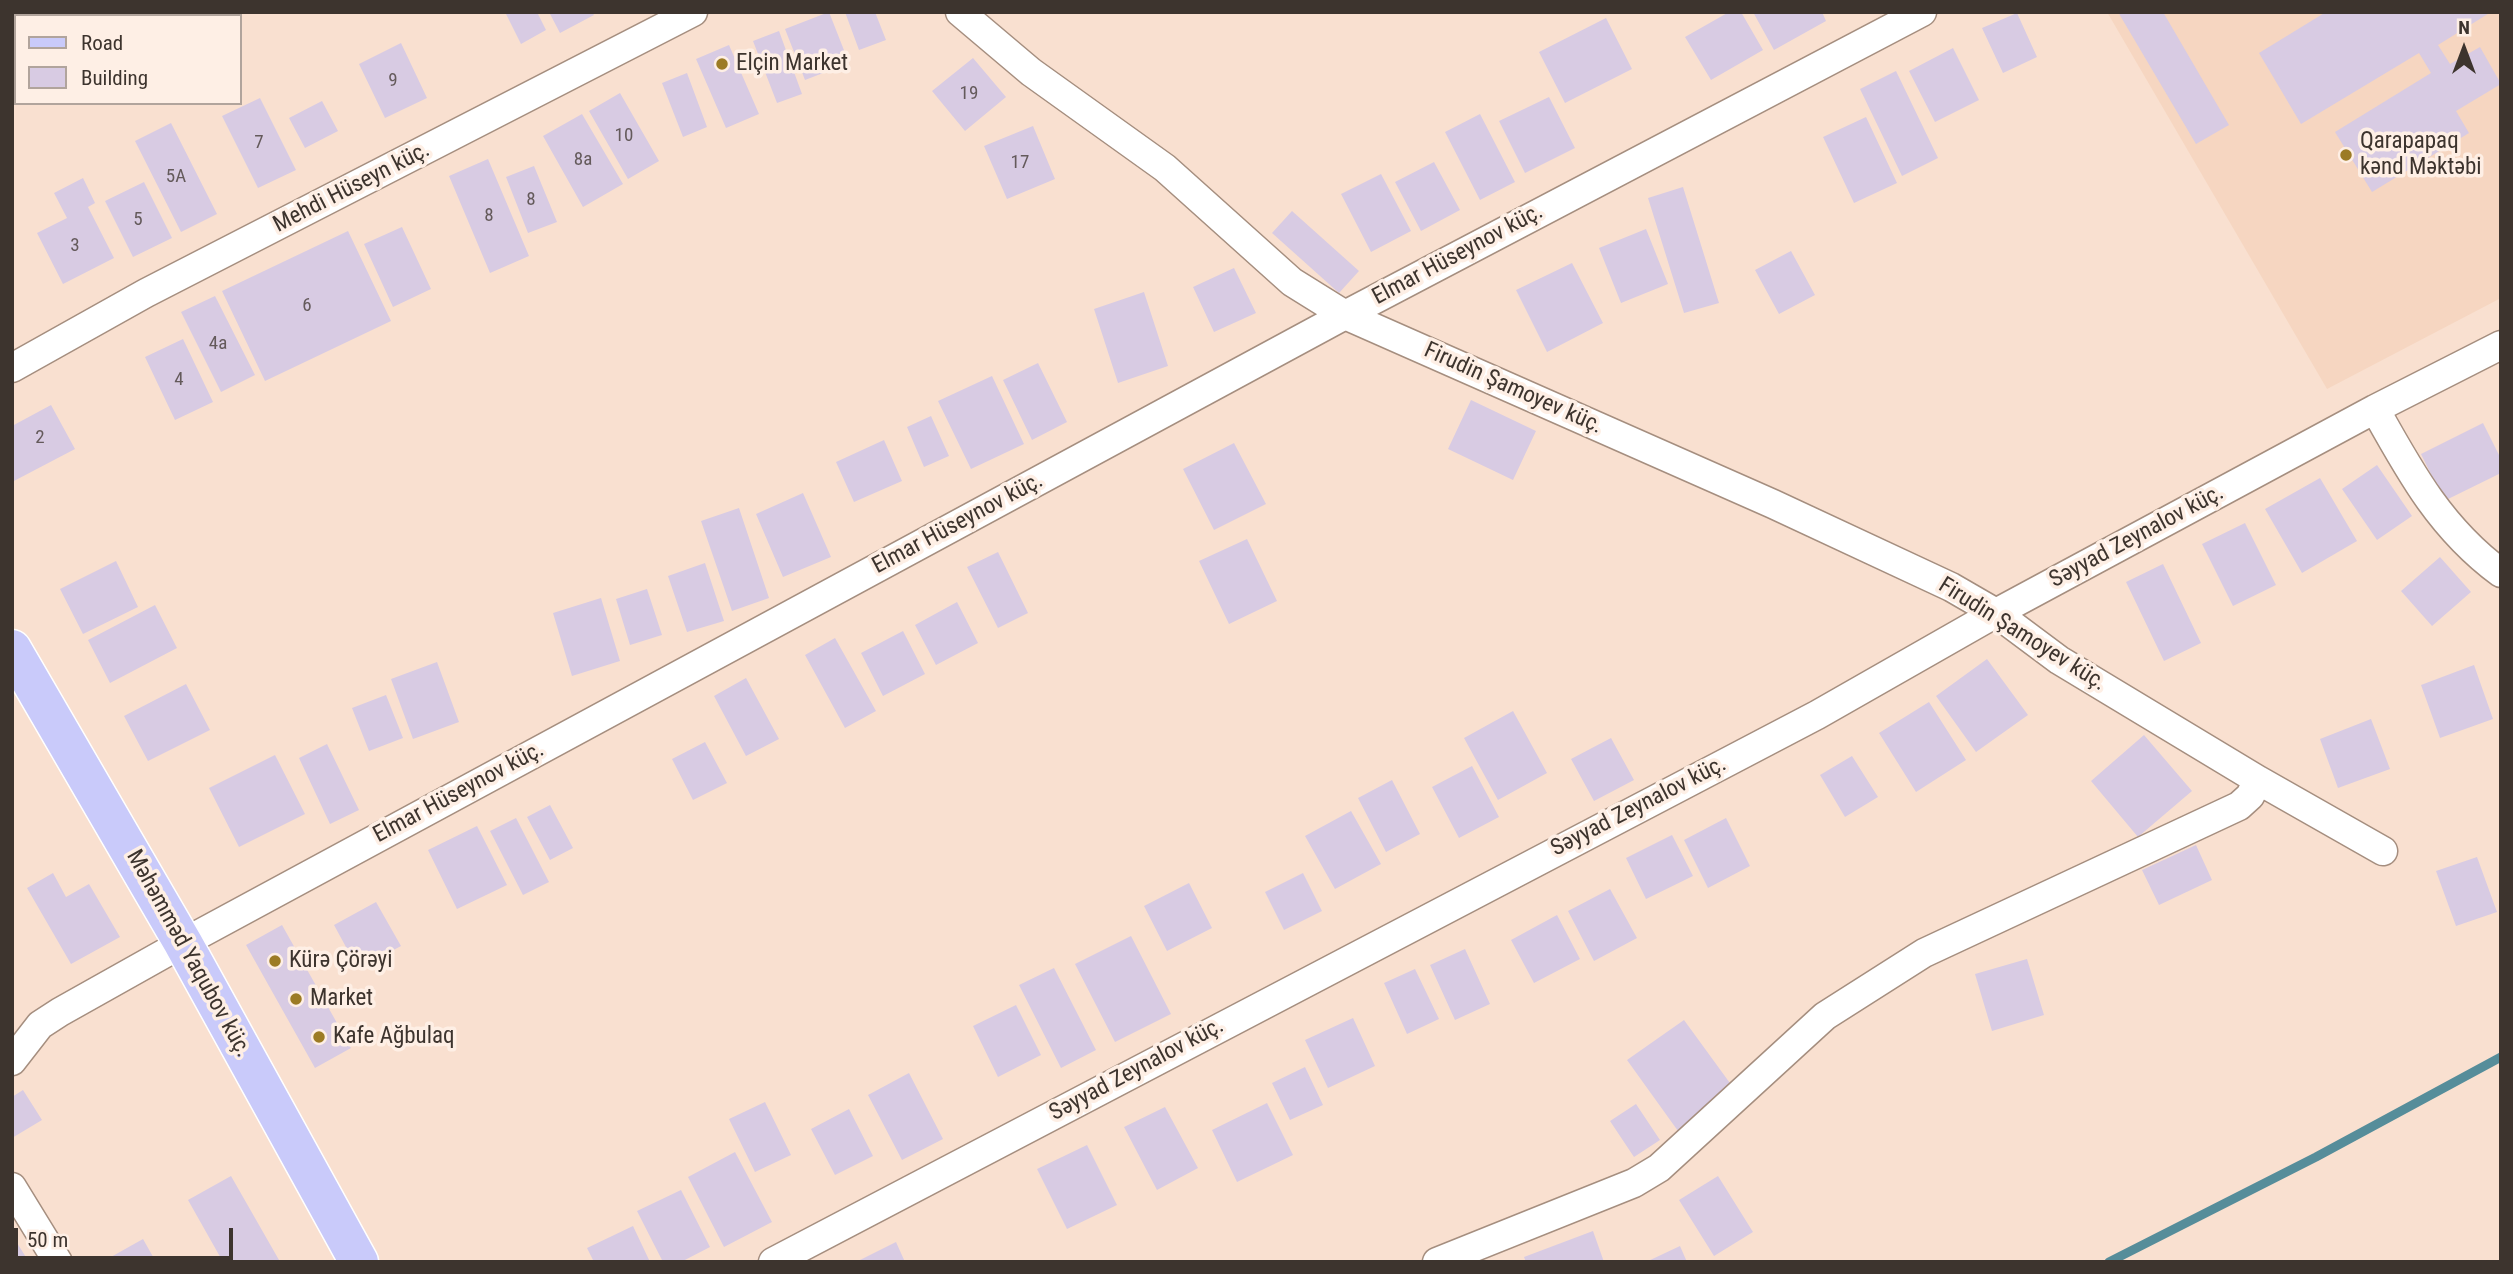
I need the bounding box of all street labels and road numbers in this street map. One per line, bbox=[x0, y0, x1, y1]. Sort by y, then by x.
street label: Mehdi Hüseyn küç. bbox=[269, 137, 435, 239]
street label: Elmar Hüseynov küç. bbox=[1368, 198, 1548, 312]
street label: Firudin Şamoyev küç. bbox=[1419, 337, 1607, 441]
street label: Elmar Hüseynov küç. bbox=[868, 467, 1048, 581]
street label: Səyyad Zeynalov küç. bbox=[2045, 479, 2229, 595]
street label: Firudin Şamoyev küç. bbox=[1933, 572, 2111, 698]
street label: Elmar Hüseynov küç. bbox=[369, 736, 549, 850]
street label: Səyyad Zeynalov küç. bbox=[1547, 751, 1731, 863]
street label: Məhəmməd Yaqubov küç. bbox=[119, 845, 257, 1063]
street label: Səyyad Zeynalov küç. bbox=[1045, 1012, 1229, 1128]

